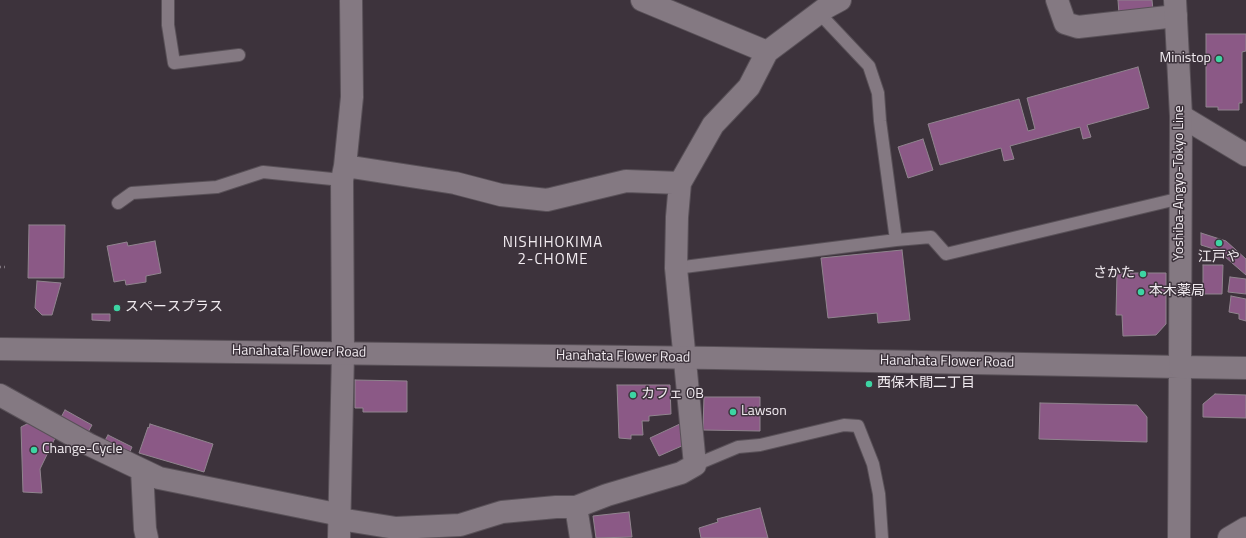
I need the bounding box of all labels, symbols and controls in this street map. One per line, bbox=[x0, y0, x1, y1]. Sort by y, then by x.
place label: Ministop bbox=[1159, 51, 1211, 67]
marker: Ministop bbox=[1214, 54, 1224, 64]
street label: Yoshiba-Angyo-Tokyo Line bbox=[1172, 105, 1188, 261]
district label: NISHIHOKIMA 2-CHOME bbox=[503, 234, 603, 269]
marker: 江戸や bbox=[1214, 238, 1224, 248]
place label: 江戸や bbox=[1198, 250, 1240, 266]
place label: さかた bbox=[1093, 266, 1135, 282]
marker: さかた bbox=[1138, 269, 1148, 279]
place label: 本木薬局 bbox=[1149, 284, 1205, 300]
marker: 本木薬局 bbox=[1136, 287, 1146, 297]
place label: スペースプラス bbox=[125, 300, 223, 316]
marker: スペースプラス bbox=[112, 303, 122, 313]
street label: Hanahata Flower Road bbox=[232, 342, 366, 362]
street label: Hanahata Flower Road bbox=[556, 347, 690, 367]
street label: Hanahata Flower Road bbox=[880, 352, 1014, 372]
place label: 西保木間二丁目 bbox=[877, 376, 975, 392]
marker: 西保木間二丁目 bbox=[864, 379, 874, 389]
place label: カフェ OB bbox=[641, 387, 704, 403]
marker: カフェ OB bbox=[628, 390, 638, 400]
place label: Lawson bbox=[741, 404, 787, 420]
marker: Lawson bbox=[728, 407, 738, 417]
place label: Change-Cycle bbox=[42, 442, 123, 458]
marker: Change-Cycle bbox=[29, 445, 39, 455]

